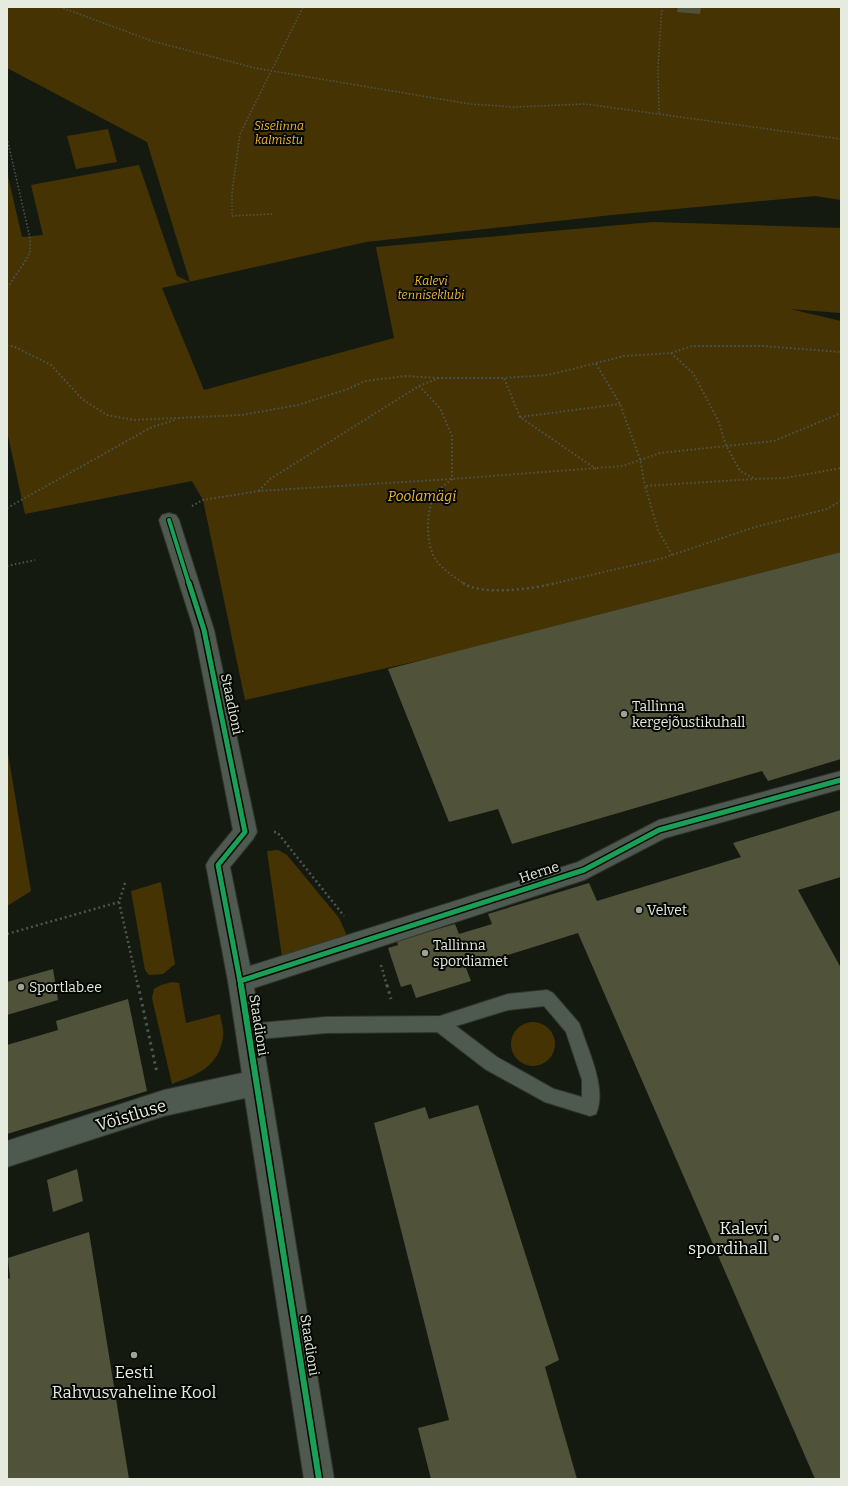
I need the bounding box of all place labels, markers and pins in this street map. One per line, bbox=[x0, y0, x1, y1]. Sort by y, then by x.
place label: Tallinna kergejõustikuhall bbox=[632, 698, 745, 731]
marker: Tallinna kergejõustikuhall bbox=[619, 709, 629, 719]
place label: Velvet bbox=[647, 902, 687, 919]
marker: Velvet bbox=[634, 905, 644, 915]
place label: Tallinna spordiamet bbox=[433, 937, 508, 970]
marker: Tallinna spordiamet bbox=[420, 948, 430, 958]
place label: Sportlab.ee bbox=[29, 979, 102, 996]
marker: Sportlab.ee bbox=[16, 982, 26, 992]
place label: Kalevi spordihall bbox=[688, 1218, 768, 1259]
marker: Kalevi spordihall bbox=[771, 1233, 781, 1243]
marker: Eesti Rahvusvaheline Kool bbox=[129, 1350, 139, 1360]
place label: Eesti Rahvusvaheline Kool bbox=[52, 1362, 216, 1403]

